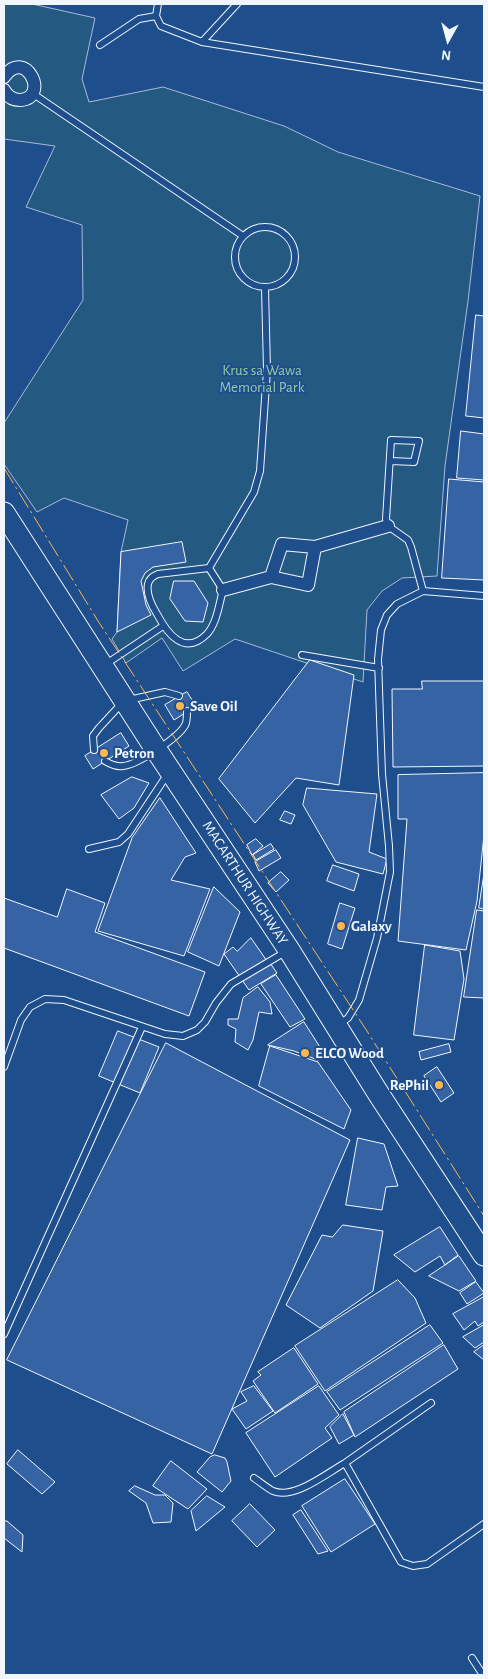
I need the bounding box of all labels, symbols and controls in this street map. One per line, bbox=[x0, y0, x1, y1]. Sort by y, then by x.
north arrow bbox=[423, 15, 473, 65]
text: N bbox=[440, 47, 452, 62]
park label: Krus sa Wawa Memorial Park bbox=[219, 361, 305, 396]
place label: Save Oil bbox=[190, 697, 238, 715]
marker: Save Oil bbox=[174, 700, 186, 712]
place label: Petron bbox=[114, 744, 154, 762]
marker: Petron bbox=[98, 747, 110, 759]
street label: MACARTHUR HIGHWAY bbox=[198, 818, 292, 948]
place label: Galaxy bbox=[351, 917, 392, 935]
marker: Galaxy bbox=[335, 920, 347, 932]
place label: ELCO Wood bbox=[315, 1044, 384, 1062]
marker: ELCO Wood bbox=[299, 1047, 311, 1059]
place label: RePhil bbox=[390, 1076, 429, 1094]
marker: RePhil bbox=[433, 1079, 445, 1091]

